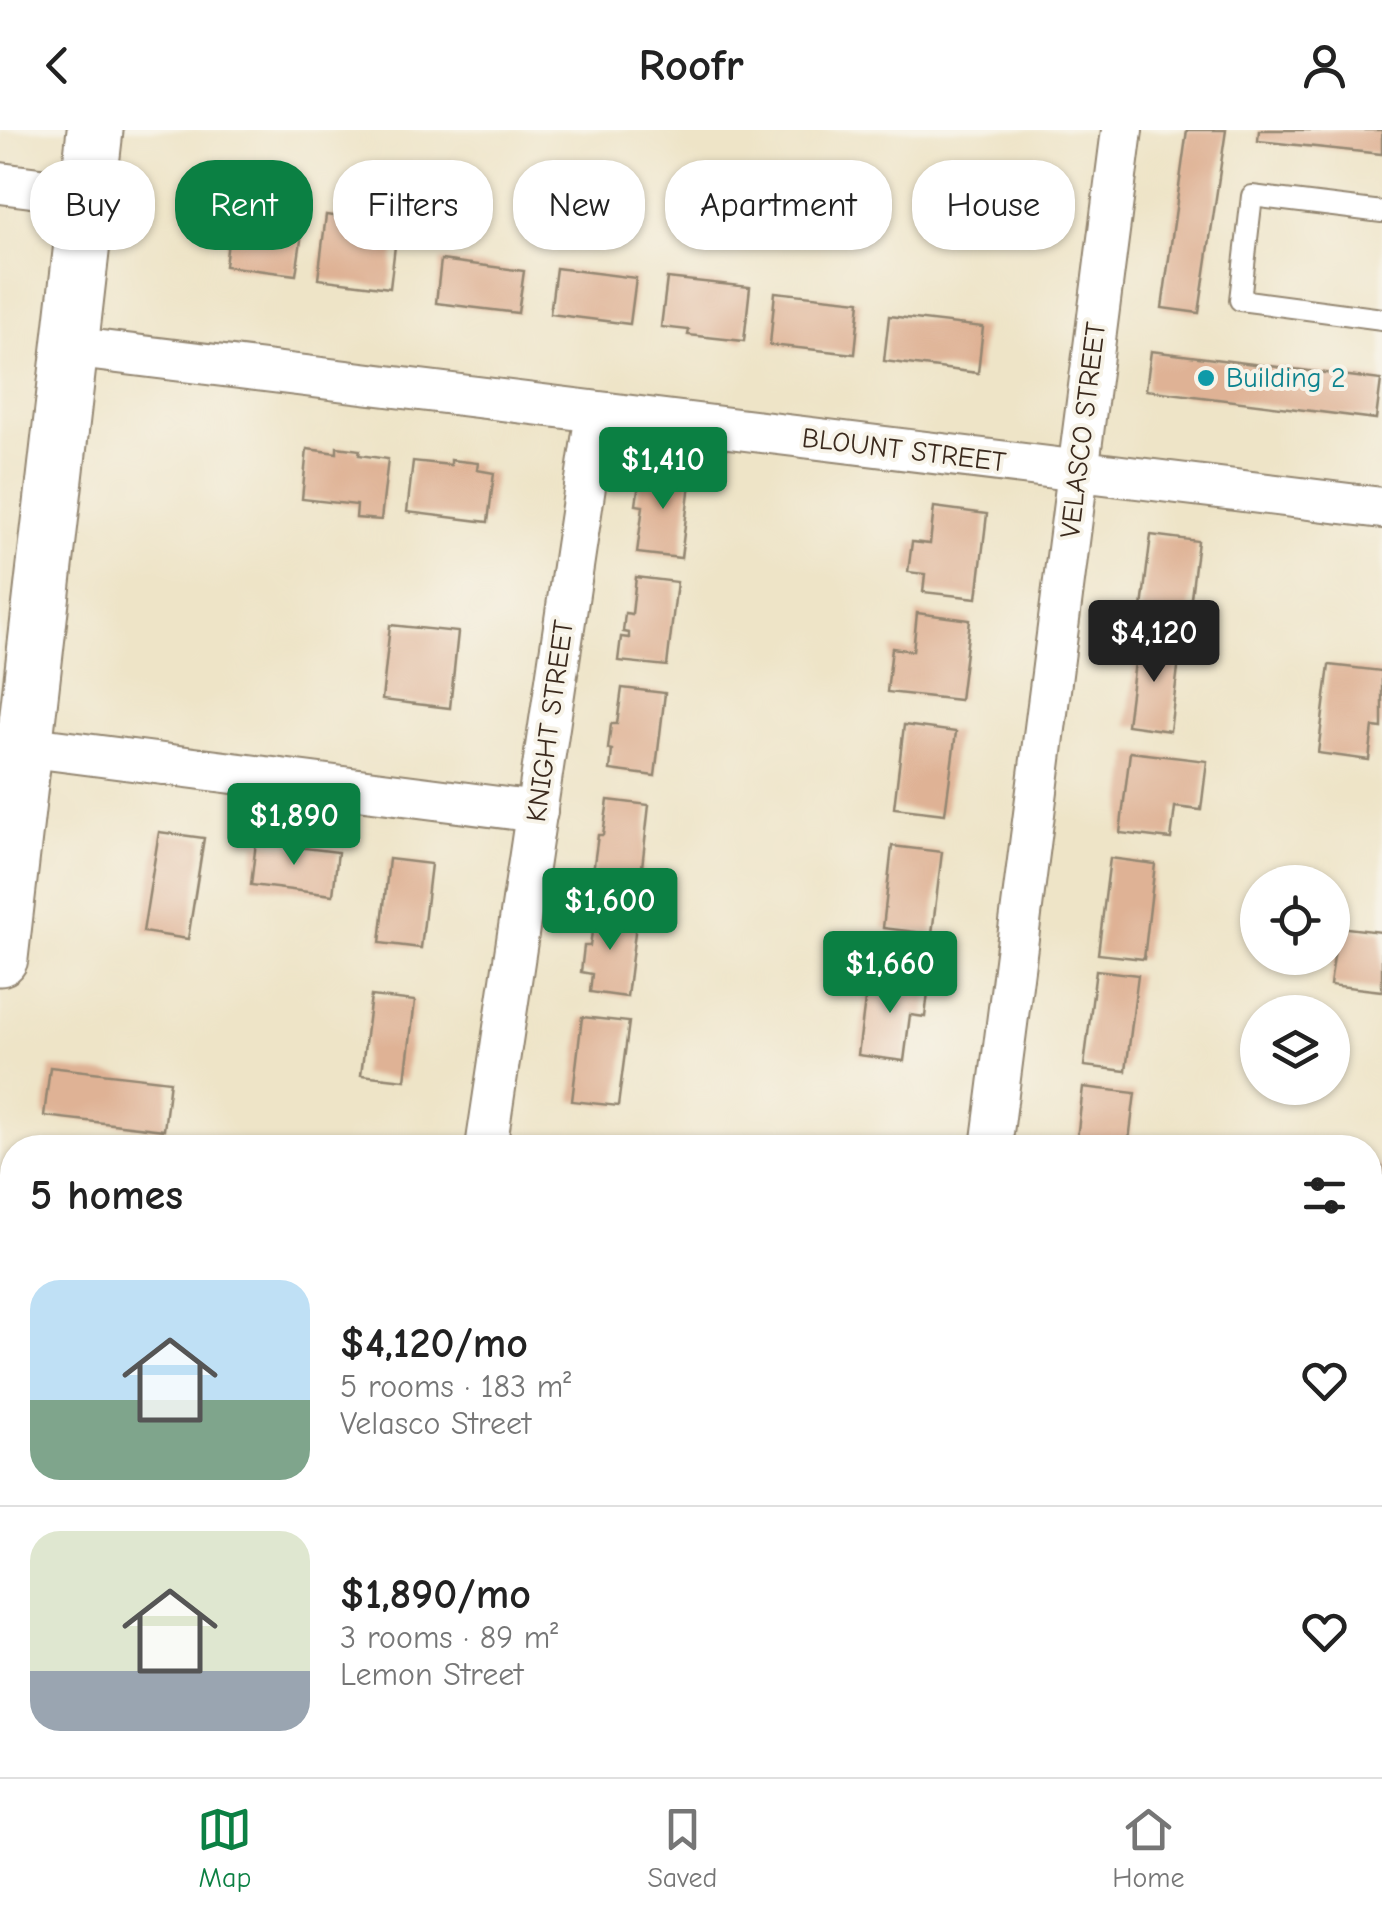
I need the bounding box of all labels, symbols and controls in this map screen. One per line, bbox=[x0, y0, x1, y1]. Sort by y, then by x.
icon: back bbox=[30, 38, 85, 93]
icon: person bbox=[1297, 38, 1352, 93]
text: Roofr bbox=[638, 39, 744, 91]
chip: Buy bbox=[30, 160, 155, 250]
chip: Rent bbox=[175, 160, 313, 250]
chip: Filters bbox=[333, 160, 493, 250]
chip: New bbox=[513, 160, 645, 250]
chip: Apartment bbox=[665, 160, 892, 250]
chip: House bbox=[912, 160, 1075, 250]
street label: VELASCO STREET bbox=[1054, 320, 1112, 540]
place label: Building 2 bbox=[1226, 362, 1346, 394]
marker: Building 2 bbox=[1195, 367, 1217, 389]
street label: BLOUNT STREET bbox=[800, 422, 1008, 478]
pin: $1,410 bbox=[582, 427, 744, 512]
text: $1,410 bbox=[621, 441, 705, 478]
pin: $4,120 bbox=[1073, 600, 1235, 685]
text: $4,120 bbox=[1110, 614, 1198, 651]
street label: KNIGHT STREET bbox=[520, 618, 580, 824]
pin: $1,890 bbox=[213, 783, 375, 868]
text: $1,890 bbox=[249, 797, 339, 834]
map controls bbox=[1240, 865, 1350, 1105]
button: locate bbox=[1240, 865, 1350, 975]
pin: $1,600 bbox=[529, 868, 691, 953]
text: $1,600 bbox=[564, 882, 656, 919]
pin: $1,660 bbox=[809, 931, 971, 1016]
text: $1,660 bbox=[845, 945, 935, 982]
button: layers bbox=[1240, 995, 1350, 1105]
icon: filters bbox=[1297, 1168, 1352, 1223]
text: 5 homes bbox=[30, 1171, 183, 1220]
text: $4,120/mo bbox=[340, 1319, 528, 1368]
icon: home bbox=[110, 1320, 230, 1440]
icon: heart bbox=[1297, 1353, 1352, 1408]
text: 5 rooms · 183 m² bbox=[340, 1368, 571, 1405]
text: Velasco Street bbox=[340, 1405, 531, 1442]
text: $1,890/mo bbox=[340, 1570, 531, 1619]
icon: home bbox=[110, 1571, 230, 1691]
icon: heart bbox=[1297, 1604, 1352, 1659]
text: 3 rooms · 89 m² bbox=[340, 1619, 558, 1656]
text: Lemon Street bbox=[340, 1656, 523, 1693]
tab: Map bbox=[197, 1802, 252, 1894]
tab: Saved bbox=[647, 1802, 717, 1894]
tab: Home bbox=[1112, 1802, 1185, 1894]

